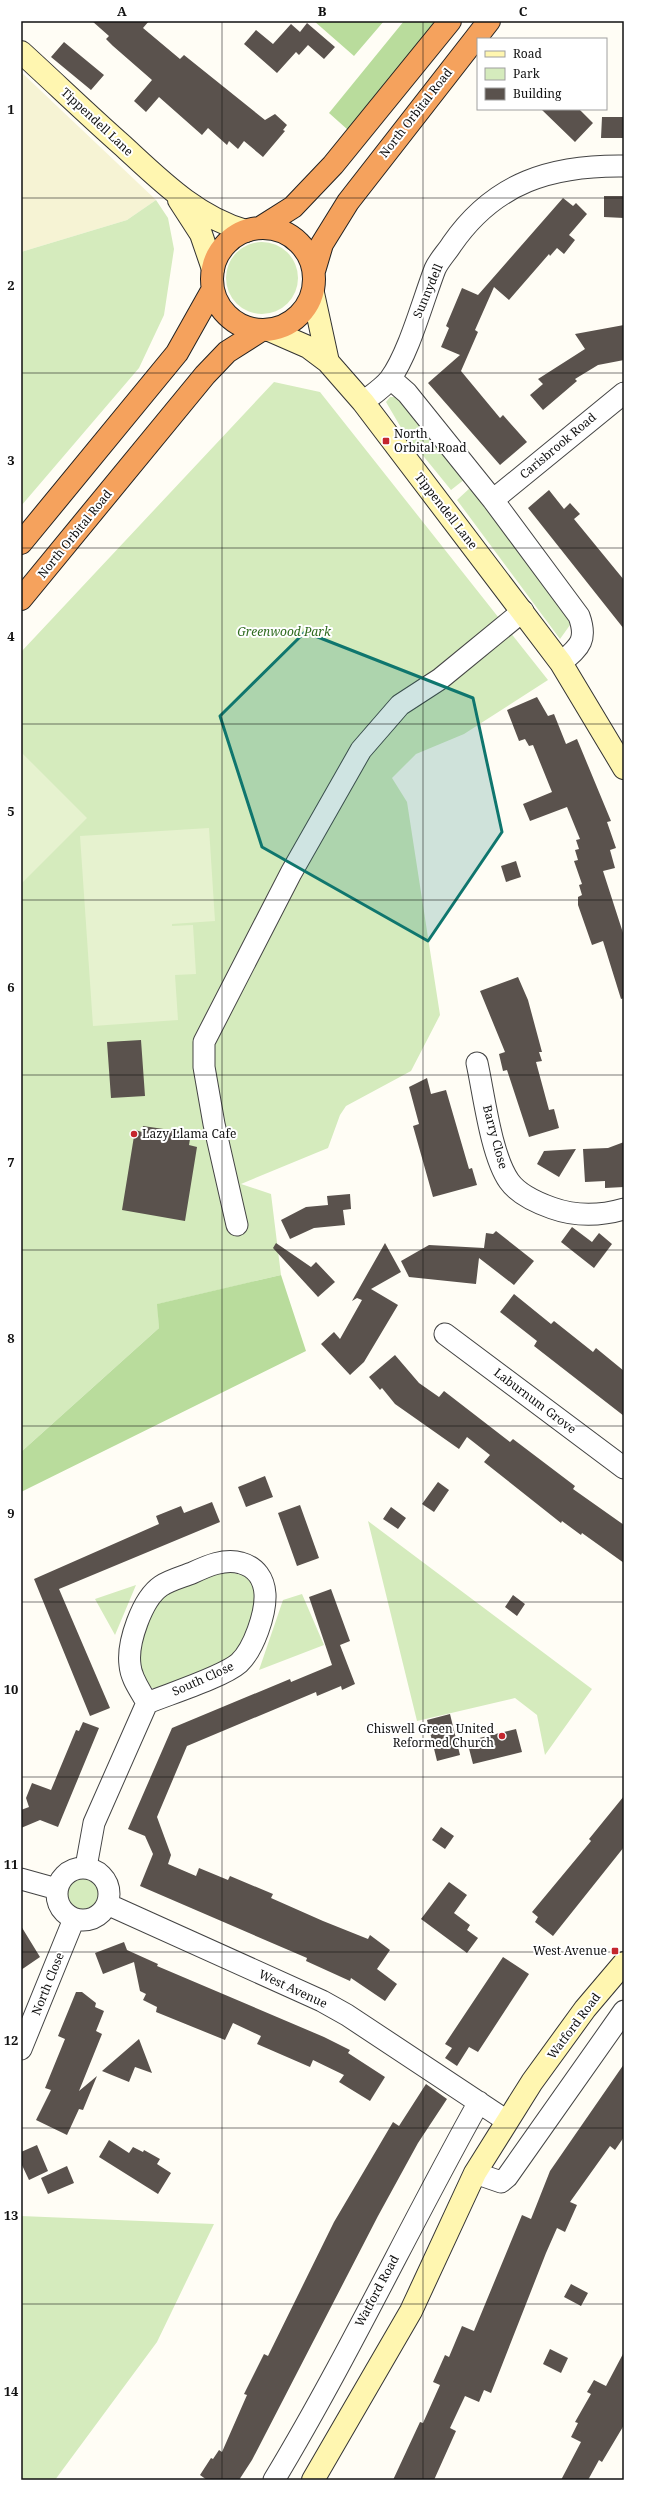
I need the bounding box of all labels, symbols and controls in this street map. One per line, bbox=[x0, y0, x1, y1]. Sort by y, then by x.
text: A bbox=[117, 2, 127, 20]
text: B bbox=[318, 2, 327, 20]
text: C bbox=[519, 2, 528, 20]
legend bbox=[477, 38, 607, 110]
text: Road bbox=[513, 45, 543, 62]
street label: North Orbital Road bbox=[375, 64, 456, 161]
text: Park bbox=[513, 65, 541, 82]
street label: Tippendell Lane bbox=[58, 84, 137, 160]
text: Building bbox=[513, 85, 562, 102]
text: 1 bbox=[7, 100, 15, 118]
street label: Sunnydell bbox=[409, 261, 447, 321]
text: 2 bbox=[7, 276, 15, 294]
street label: Carisbrook Road bbox=[516, 408, 600, 483]
place label: North Orbital Road bbox=[394, 425, 467, 456]
marker: North Orbital Road bbox=[381, 436, 391, 446]
text: 3 bbox=[7, 451, 15, 469]
street label: Tippendell Lane bbox=[411, 469, 482, 553]
street label: North Orbital Road bbox=[34, 485, 116, 581]
park label: Greenwood Park bbox=[237, 623, 332, 640]
text: 4 bbox=[7, 627, 15, 645]
text: 5 bbox=[7, 802, 15, 820]
text: 6 bbox=[7, 978, 15, 996]
street label: Barry Close bbox=[479, 1103, 512, 1171]
place label: Lazy Llama Cafe bbox=[142, 1125, 236, 1142]
marker: Lazy Llama Cafe bbox=[129, 1129, 139, 1139]
text: 7 bbox=[7, 1153, 15, 1171]
text: 8 bbox=[7, 1329, 15, 1347]
street label: Laburnum Grove bbox=[491, 1364, 580, 1437]
text: 9 bbox=[7, 1504, 15, 1522]
street label: South Close bbox=[169, 1657, 236, 1700]
text: 10 bbox=[4, 1680, 18, 1698]
place label: Chiswell Green United Reformed Church bbox=[366, 1720, 495, 1751]
marker: Chiswell Green United Reformed Church bbox=[497, 1731, 507, 1741]
text: 11 bbox=[4, 1855, 18, 1873]
place label: West Avenue bbox=[533, 1942, 607, 1959]
marker: West Avenue bbox=[610, 1946, 620, 1956]
street label: North Close bbox=[27, 1950, 68, 2018]
street label: West Avenue bbox=[256, 1965, 330, 2012]
street label: Watford Road bbox=[543, 1988, 605, 2062]
text: 12 bbox=[4, 2031, 18, 2049]
text: 13 bbox=[4, 2206, 18, 2224]
street label: Watford Road bbox=[350, 2251, 403, 2330]
text: 14 bbox=[4, 2382, 19, 2400]

